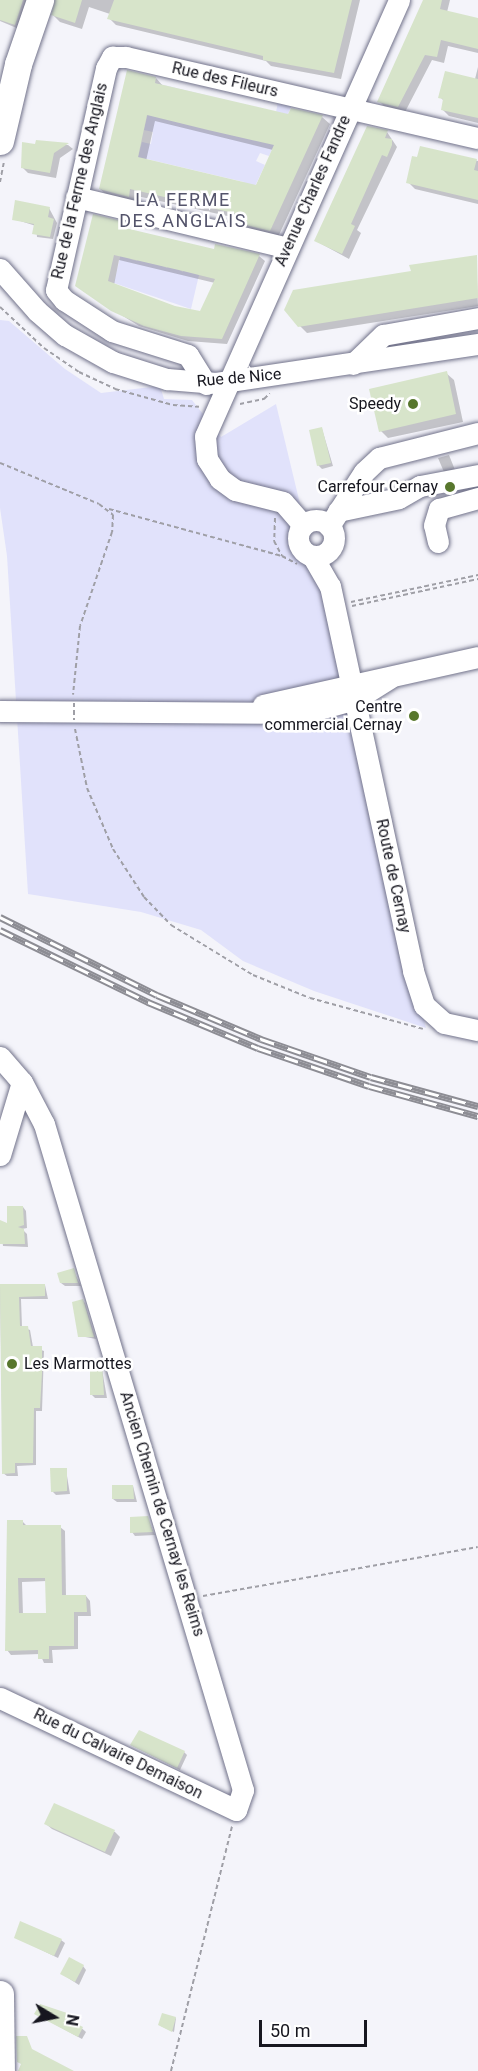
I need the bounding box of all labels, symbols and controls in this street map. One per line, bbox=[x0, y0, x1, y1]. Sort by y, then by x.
street label: Rue des Fileurs bbox=[170, 58, 280, 102]
street label: Rue de la Ferme des Anglais bbox=[48, 81, 112, 281]
street label: Avenue Charles Fandre bbox=[271, 113, 355, 269]
district label: LA FERME DES ANGLAIS bbox=[119, 190, 247, 232]
street label: Rue de Nice bbox=[196, 365, 282, 391]
place label: Speedy bbox=[349, 394, 401, 414]
marker: Speedy bbox=[406, 397, 420, 411]
place label: Carrefour Cernay bbox=[317, 477, 438, 497]
marker: Carrefour Cernay bbox=[443, 480, 457, 494]
place label: Centre commercial Cernay bbox=[265, 697, 402, 735]
marker: Centre commercial Cernay bbox=[407, 709, 421, 723]
street label: Route de Cernay bbox=[372, 817, 414, 935]
place label: Les Marmottes bbox=[24, 1354, 132, 1374]
marker: Les Marmottes bbox=[5, 1357, 19, 1371]
street label: Ancien Chemin de Cernay les Reims bbox=[116, 1389, 208, 1639]
street label: Rue du Calvaire Demaison bbox=[30, 1705, 206, 1803]
north arrow bbox=[24, 1987, 84, 2047]
scale bar bbox=[262, 2008, 370, 2046]
text: N bbox=[62, 2013, 83, 2027]
text: 50 m bbox=[270, 2020, 310, 2041]

